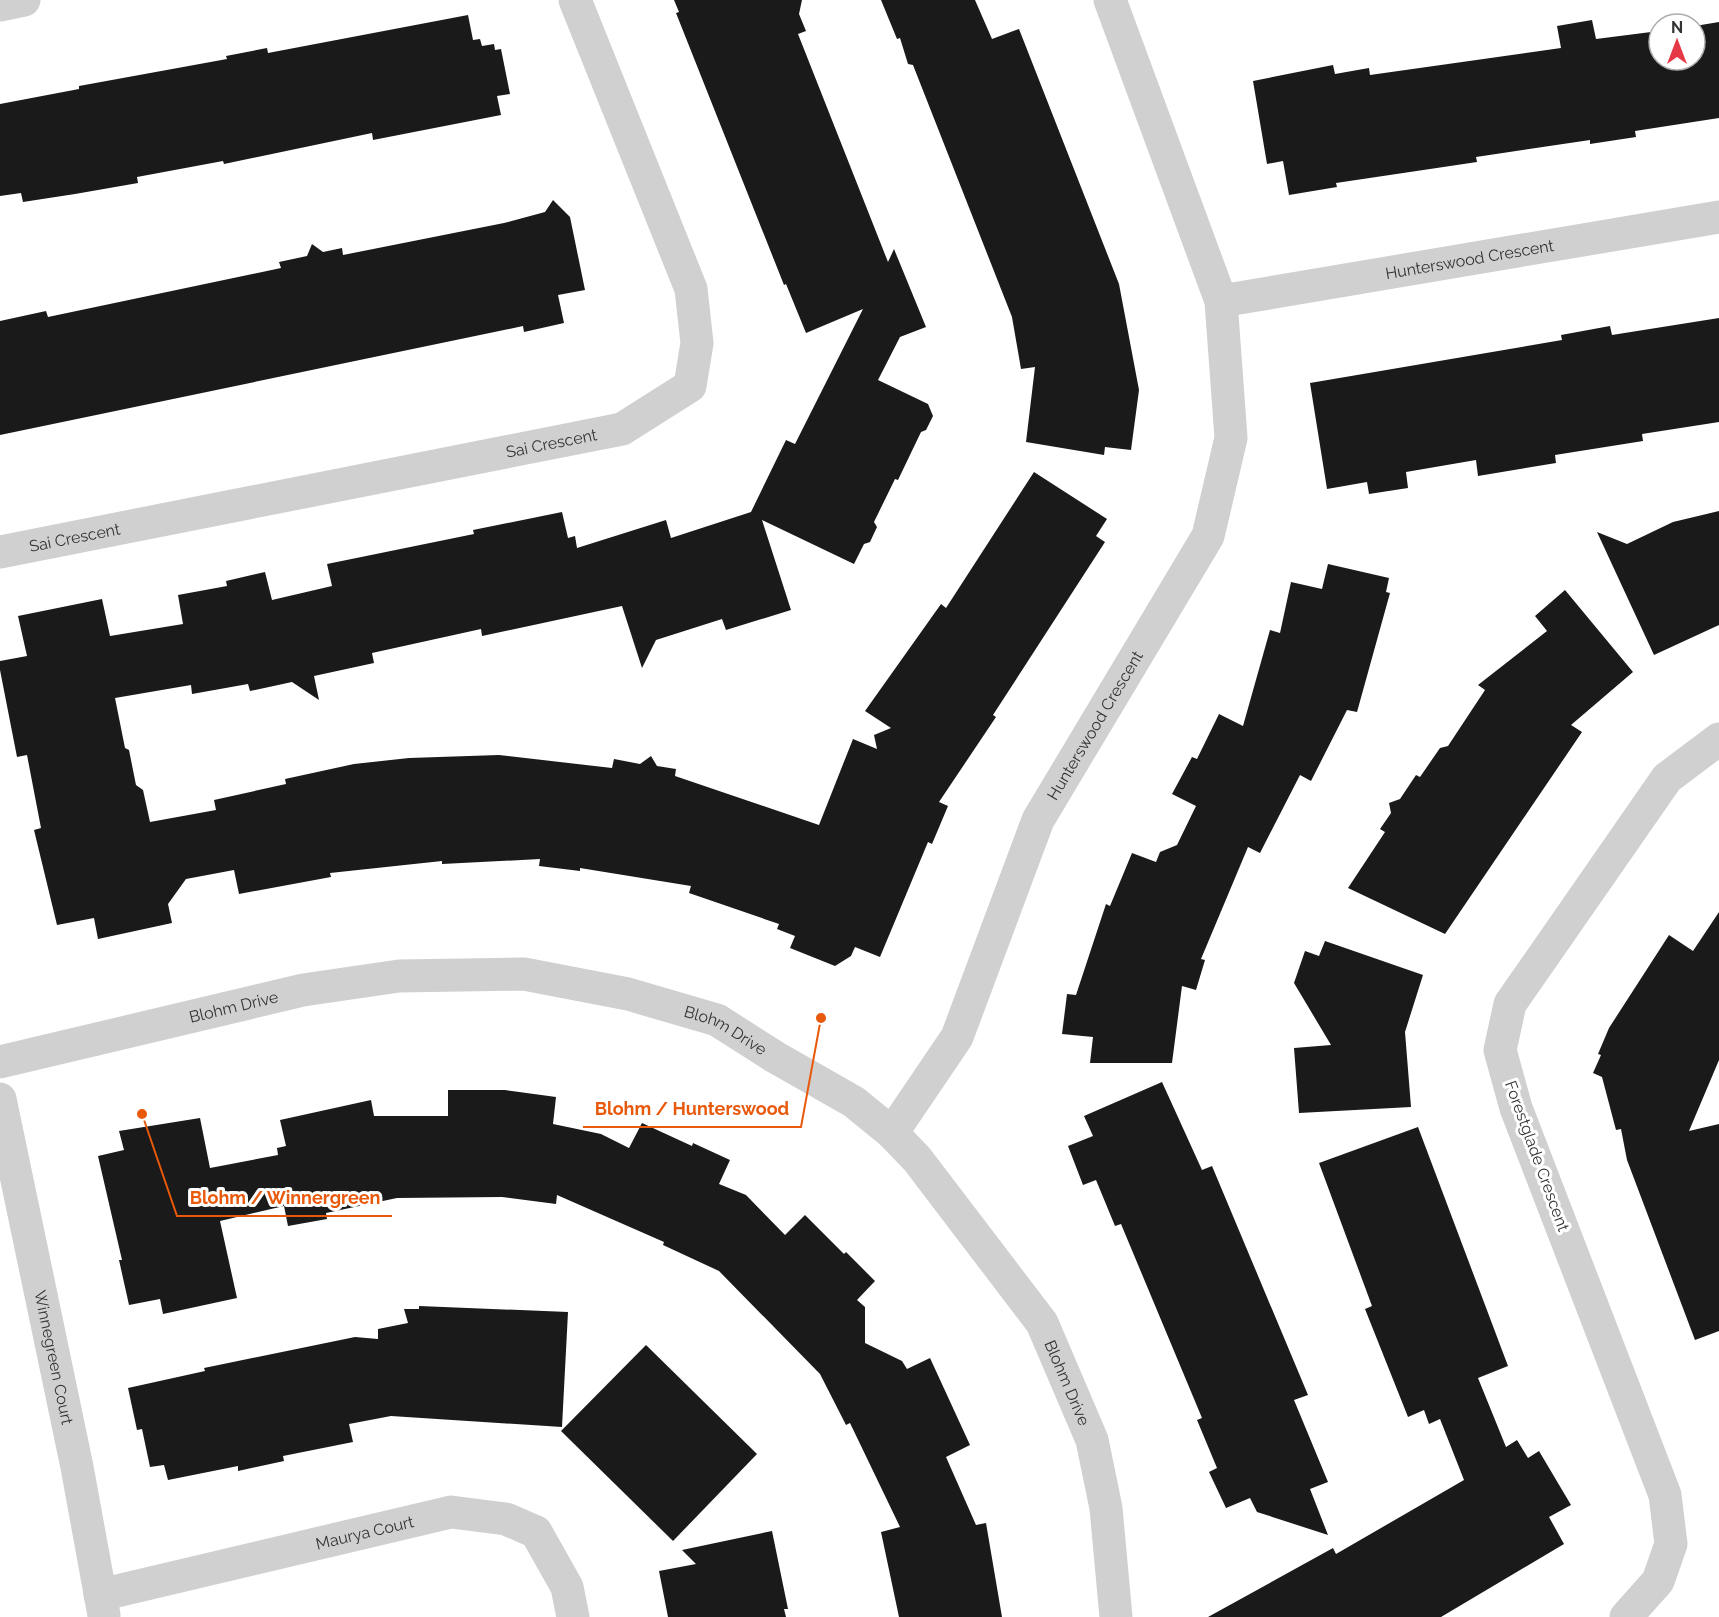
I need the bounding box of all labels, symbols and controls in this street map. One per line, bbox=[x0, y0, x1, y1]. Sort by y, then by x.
north arrow bbox=[1647, 12, 1707, 72]
text: N bbox=[1671, 18, 1683, 37]
street label: Hunterswood Crescent bbox=[1384, 235, 1556, 283]
street label: Sai Crescent bbox=[504, 425, 599, 461]
street label: Sai Crescent bbox=[27, 519, 122, 556]
street label: Hunterswood Crescent bbox=[1043, 647, 1147, 803]
street label: Blohm Drive bbox=[187, 987, 280, 1026]
street label: Blohm Drive bbox=[682, 1001, 770, 1059]
street label: Forestglade Crescent bbox=[1501, 1078, 1573, 1234]
callout: Blohm / Hunterswood bbox=[583, 1091, 801, 1127]
text: Blohm / Hunterswood bbox=[595, 1098, 789, 1119]
callout: Blohm / Winnergreen bbox=[177, 1180, 392, 1216]
text: Blohm / Winnergreen bbox=[190, 1187, 380, 1208]
street label: Winnegreen Court bbox=[31, 1288, 78, 1427]
street label: Blohm Drive bbox=[1041, 1337, 1094, 1428]
street label: Maurya Court bbox=[314, 1511, 416, 1553]

